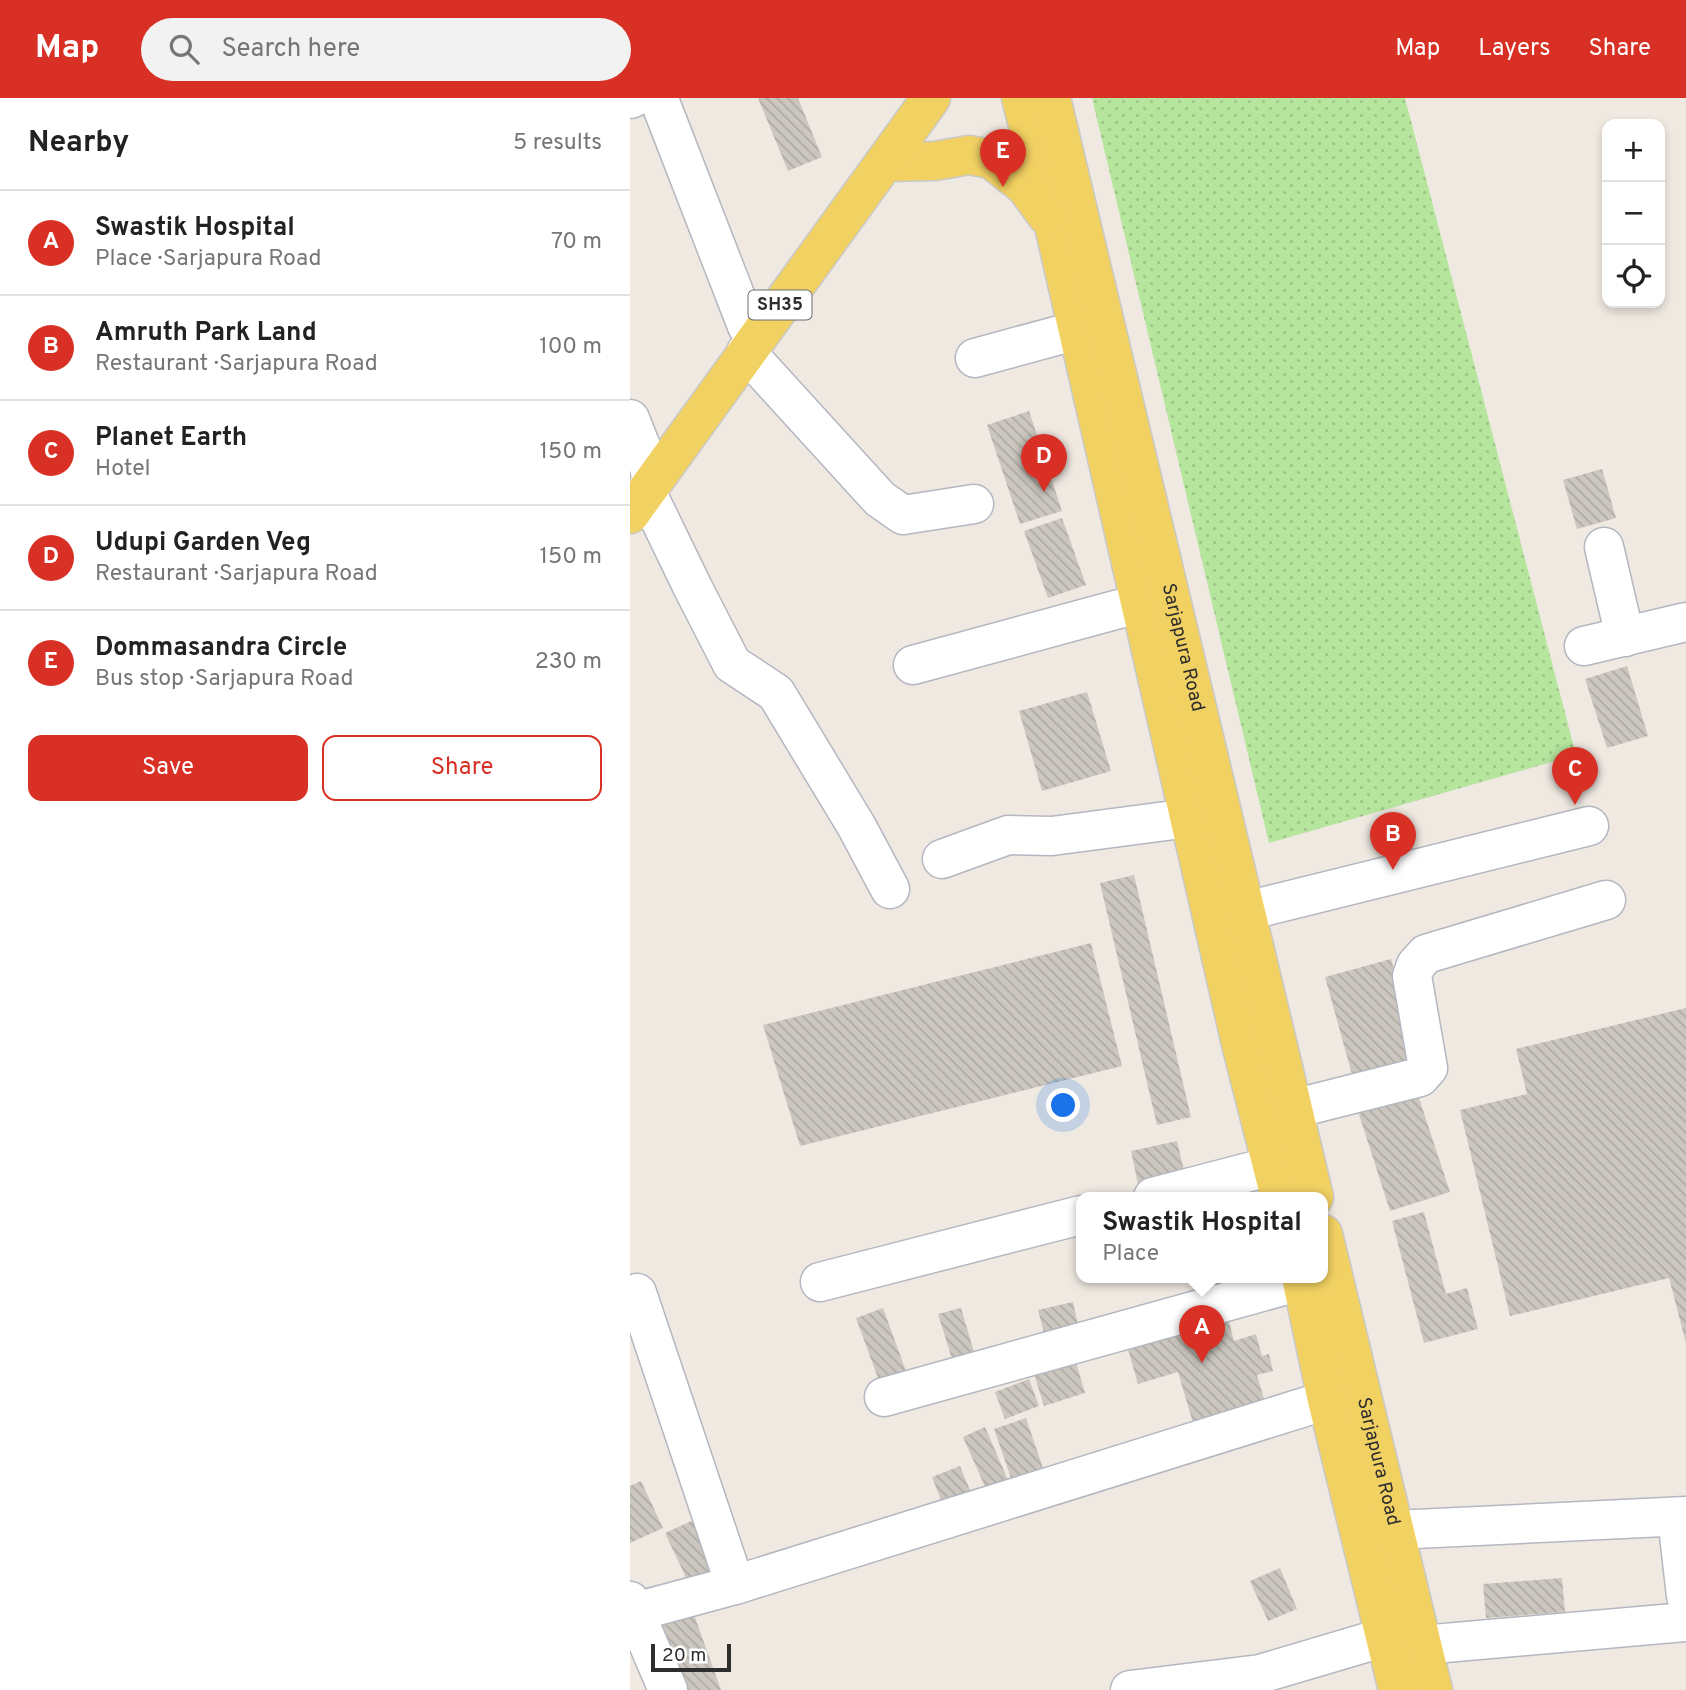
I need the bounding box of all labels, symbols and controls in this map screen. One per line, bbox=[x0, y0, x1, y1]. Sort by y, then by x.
search box bbox=[141, 18, 631, 81]
text: Map bbox=[35, 28, 99, 70]
icon: search bbox=[165, 30, 203, 68]
text: Search here bbox=[221, 33, 360, 66]
text: Map bbox=[1395, 34, 1440, 64]
text: Layers bbox=[1478, 34, 1550, 64]
text: Share bbox=[1588, 34, 1651, 64]
map controls bbox=[1602, 119, 1665, 308]
button: + bbox=[1602, 119, 1665, 182]
text: Nearby bbox=[28, 125, 129, 162]
text: 5 results bbox=[513, 129, 602, 158]
pin: E bbox=[980, 129, 1026, 187]
button: − bbox=[1602, 182, 1665, 245]
text: Swastik Hospital bbox=[95, 212, 295, 245]
text: A bbox=[43, 228, 59, 257]
text: 70 m bbox=[551, 228, 602, 257]
text: Place · Sarjapura Road bbox=[95, 245, 321, 274]
button: locate bbox=[1602, 245, 1665, 308]
road number: SH35 bbox=[748, 290, 812, 320]
text: Amruth Park Land bbox=[95, 317, 317, 350]
text: B bbox=[43, 333, 59, 362]
text: 100 m bbox=[539, 333, 602, 362]
text: Restaurant · Sarjapura Road bbox=[95, 350, 378, 379]
text: Planet Earth bbox=[95, 422, 247, 455]
pin: D bbox=[1021, 434, 1067, 492]
text: C bbox=[44, 438, 58, 467]
text: 150 m bbox=[540, 438, 602, 467]
text: Hotel bbox=[95, 455, 151, 484]
text: Udupi Garden Veg bbox=[95, 527, 311, 560]
text: D bbox=[43, 543, 59, 572]
text: 150 m bbox=[540, 543, 602, 572]
text: Restaurant · Sarjapura Road bbox=[95, 560, 378, 589]
street label: Sarjapura Road bbox=[1156, 581, 1209, 714]
text: Dommasandra Circle bbox=[95, 632, 347, 665]
text: E bbox=[44, 648, 58, 677]
text: 230 m bbox=[535, 648, 602, 677]
text: Bus stop · Sarjapura Road bbox=[95, 665, 353, 694]
button: Save bbox=[28, 735, 308, 801]
button: Share bbox=[322, 735, 602, 801]
pin: C bbox=[1552, 747, 1598, 805]
pin: B bbox=[1370, 812, 1416, 870]
your location bbox=[1046, 1088, 1080, 1122]
popup bbox=[1076, 1192, 1328, 1283]
text: Swastik Hospital bbox=[1102, 1207, 1302, 1240]
text: Place bbox=[1102, 1240, 1159, 1269]
pin: A bbox=[1179, 1305, 1225, 1363]
street label: Sarjapura Road bbox=[1351, 1395, 1405, 1528]
scale bar bbox=[651, 1641, 732, 1673]
text: 20 m bbox=[662, 1644, 706, 1668]

